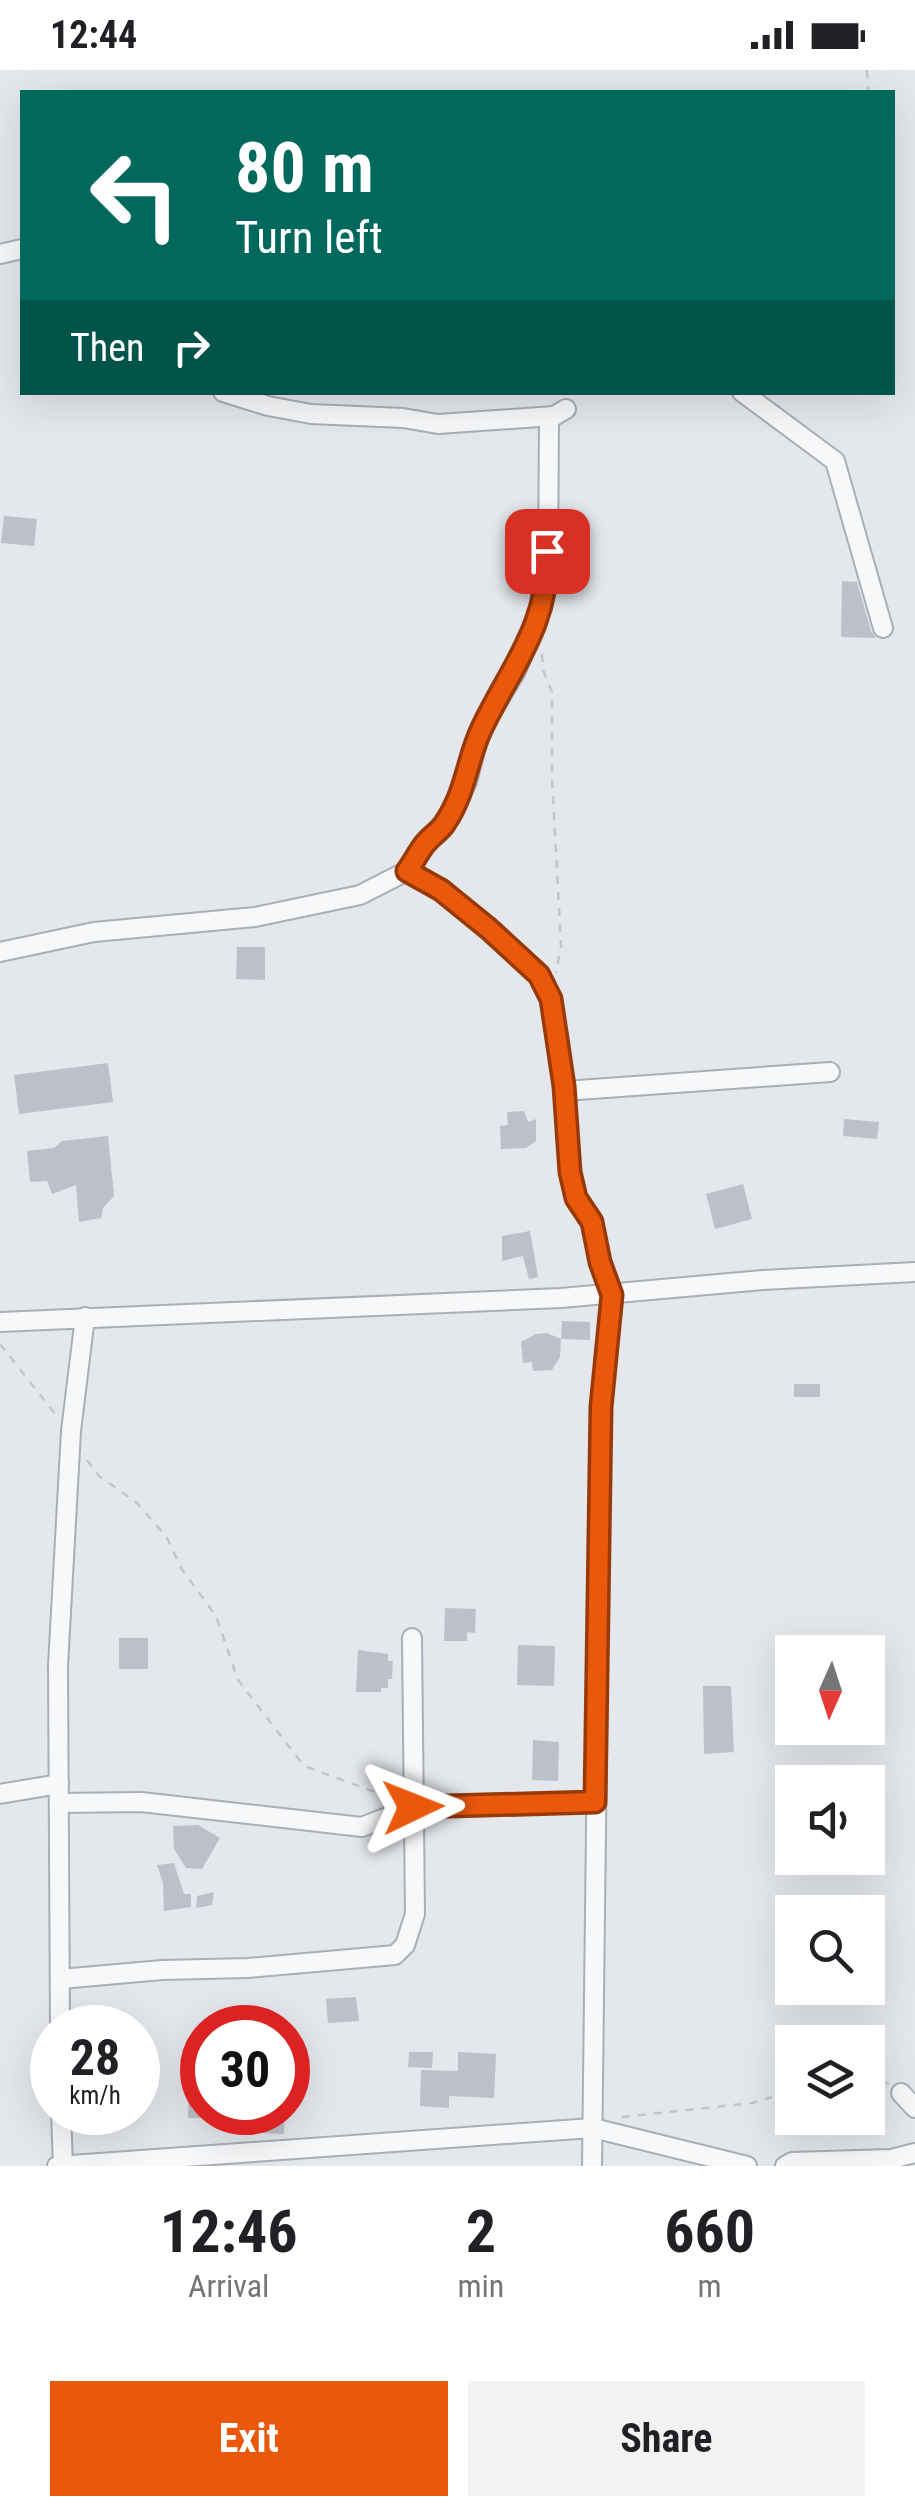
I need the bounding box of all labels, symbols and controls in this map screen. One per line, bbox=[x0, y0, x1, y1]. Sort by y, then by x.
text: 12:44 bbox=[50, 13, 137, 57]
text: 80 m bbox=[235, 127, 374, 209]
icon: left bbox=[70, 130, 200, 260]
text: Turn left bbox=[235, 211, 383, 264]
icon: right bbox=[164, 320, 219, 375]
text: Then bbox=[70, 326, 144, 370]
pin bbox=[505, 509, 590, 594]
icon: arrive bbox=[520, 524, 575, 579]
north arrow bbox=[775, 1635, 885, 1745]
map controls bbox=[775, 1635, 885, 2135]
position arrow bbox=[361, 1755, 465, 1859]
button: sound bbox=[775, 1765, 885, 1875]
button: search bbox=[775, 1895, 885, 2005]
speed limit sign: 30 bbox=[180, 2005, 310, 2135]
button: layers bbox=[775, 2025, 885, 2135]
text: 28 bbox=[70, 2029, 120, 2087]
text: km/h bbox=[69, 2081, 121, 2110]
text: 12:46 bbox=[160, 2196, 298, 2267]
text: 2 bbox=[466, 2196, 496, 2267]
text: 660 bbox=[664, 2196, 755, 2267]
text: Arrival bbox=[188, 2267, 269, 2305]
text: min bbox=[457, 2267, 504, 2305]
text: m bbox=[698, 2267, 722, 2305]
button: Exit bbox=[50, 2381, 448, 2496]
button: Share bbox=[468, 2381, 865, 2496]

